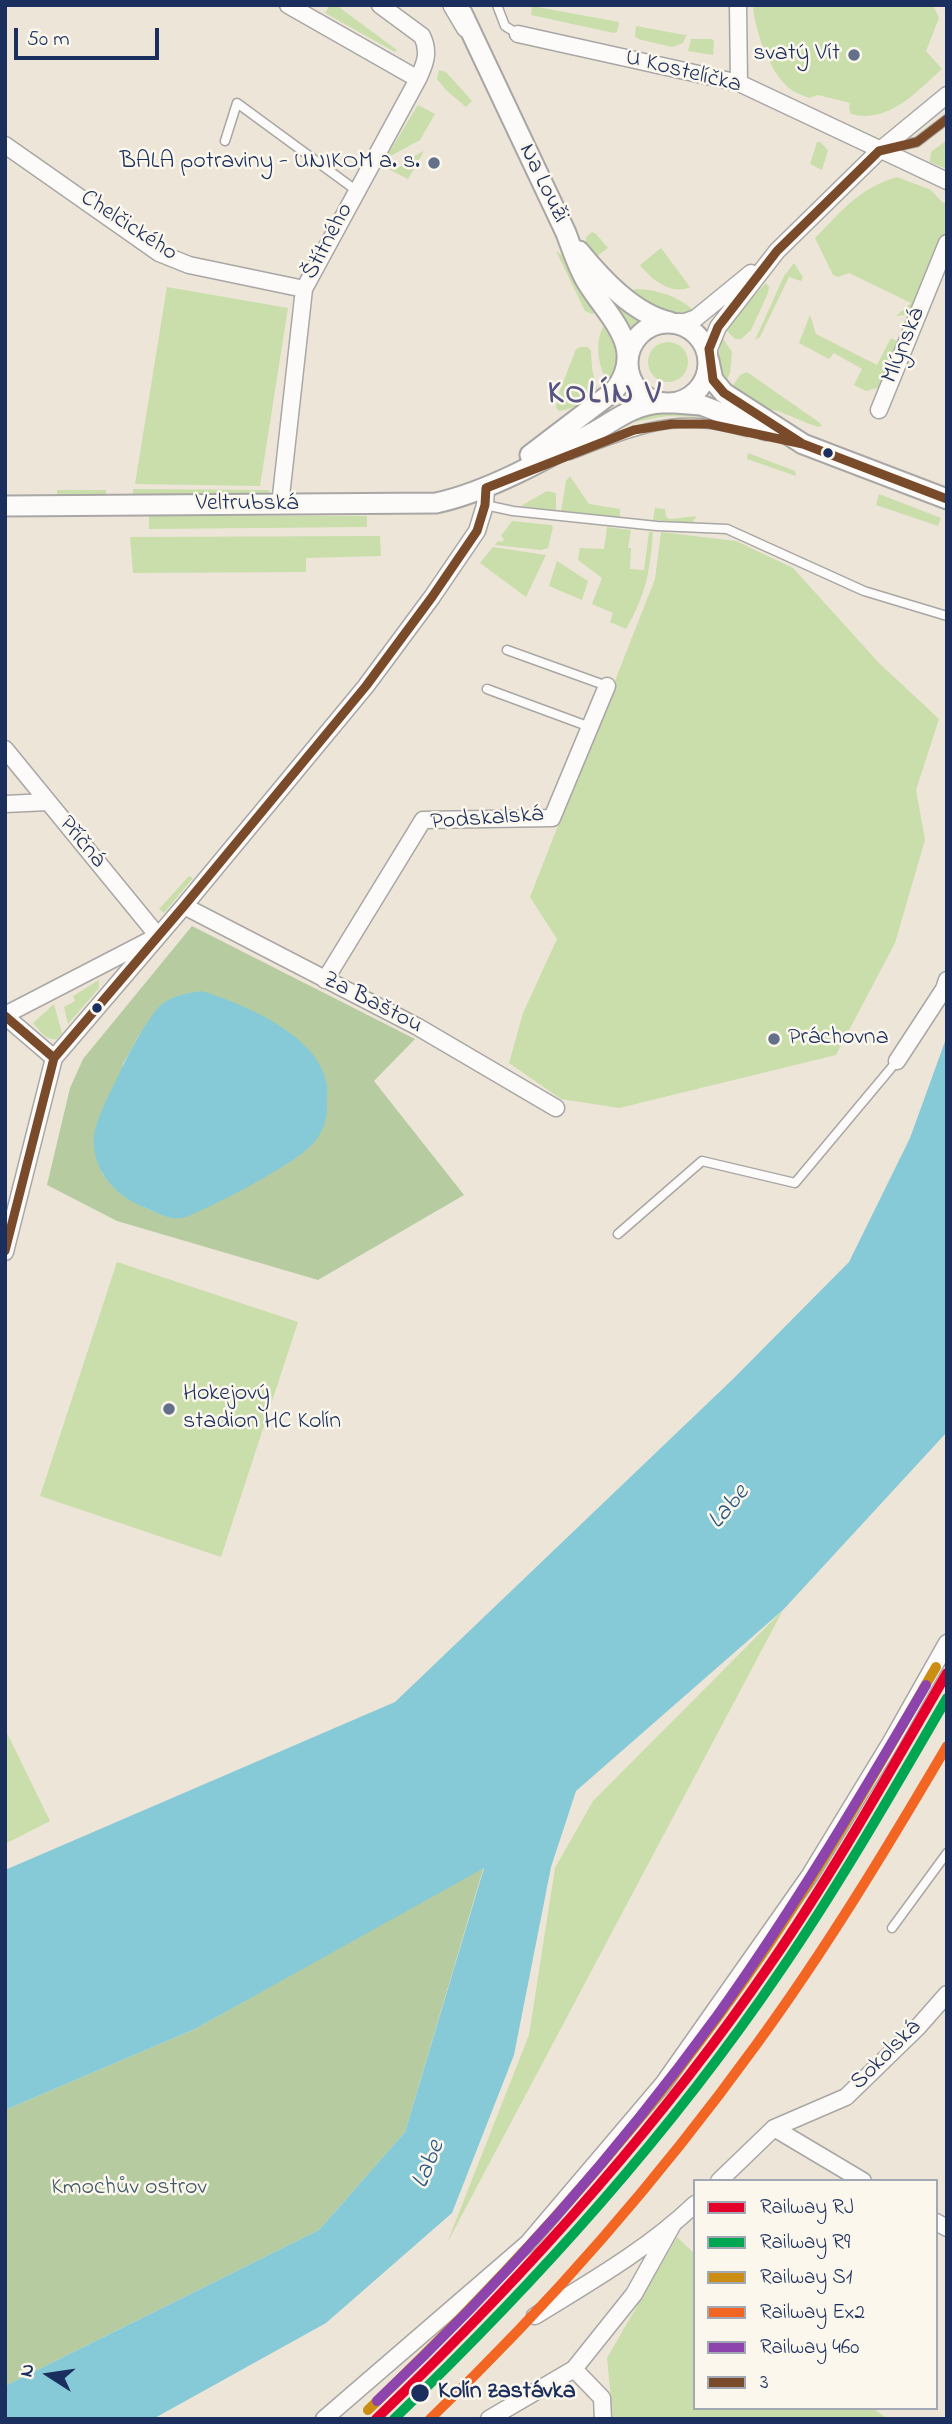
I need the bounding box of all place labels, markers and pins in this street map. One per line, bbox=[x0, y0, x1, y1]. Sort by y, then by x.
place label: svatý Vít bbox=[753, 41, 840, 69]
marker: svatý Vít bbox=[846, 47, 862, 63]
place label: BALA potraviny - UNIKOM a. s. bbox=[120, 149, 420, 177]
marker: BALA potraviny - UNIKOM a. s. bbox=[426, 155, 442, 171]
unlabelled marker bbox=[821, 446, 835, 460]
unlabelled marker bbox=[90, 1001, 104, 1015]
place label: Práchovna bbox=[788, 1025, 889, 1053]
marker: Práchovna bbox=[766, 1031, 782, 1047]
place label: Hokejový stadion HC Kolín bbox=[183, 1381, 341, 1437]
marker: Hokejový stadion HC Kolín bbox=[161, 1401, 177, 1417]
place label: Kolín zastávka bbox=[438, 2379, 576, 2407]
marker: Kolín zastávka bbox=[409, 2382, 431, 2404]

